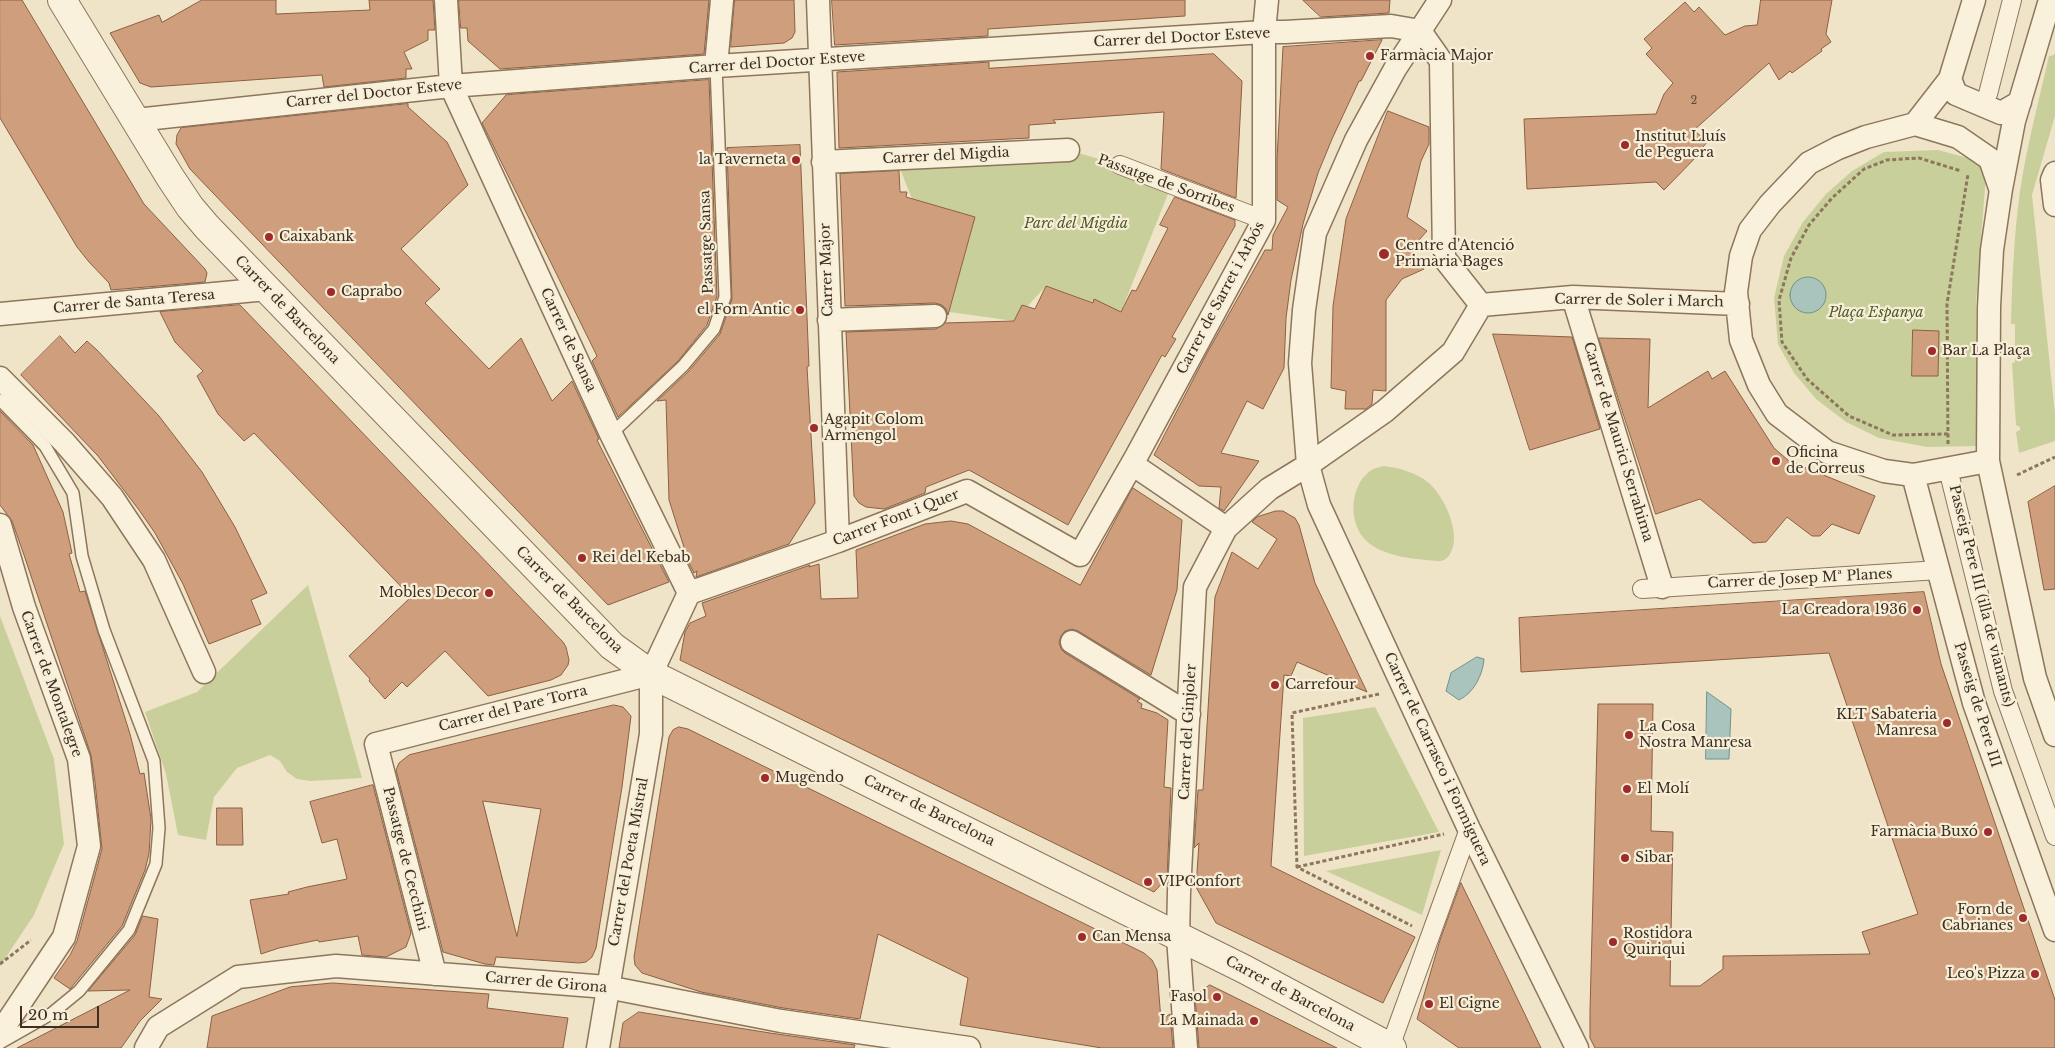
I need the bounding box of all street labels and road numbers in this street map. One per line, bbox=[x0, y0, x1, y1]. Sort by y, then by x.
street label: Carrer del Doctor Esteve bbox=[1093, 25, 1271, 51]
street label: Carrer del Doctor Esteve bbox=[688, 48, 866, 78]
street label: Carrer del Doctor Esteve bbox=[285, 76, 463, 112]
street label: Carrer del Migdia bbox=[882, 144, 1010, 168]
street label: Passatge de Sorribes bbox=[1095, 151, 1237, 217]
street label: Passatge Sansa bbox=[697, 190, 717, 294]
street label: Carrer de Sarret i Arbós bbox=[1174, 219, 1268, 377]
street label: Carrer Major bbox=[817, 223, 837, 317]
street label: Carrer de Barcelona bbox=[231, 252, 343, 368]
street label: Carrer de Sansa bbox=[537, 285, 599, 395]
street label: Carrer de Santa Teresa bbox=[52, 287, 216, 317]
street label: Carrer de Soler i March bbox=[1554, 291, 1724, 311]
street label: Carrer de Maurici Serrahima bbox=[1580, 340, 1656, 544]
street label: Passeig Pere III (illa de vianants) bbox=[1945, 483, 2017, 709]
street label: Carrer Font i Quer bbox=[830, 486, 962, 550]
street label: Carrer de Barcelona bbox=[512, 543, 626, 657]
street label: Carrer de Josep Mª Planes bbox=[1707, 566, 1893, 592]
street label: Carrer de Montalegre bbox=[17, 608, 85, 760]
street label: Passeig de Pere III bbox=[1950, 640, 2004, 770]
street label: Carrer de Carrasco i Formiguera bbox=[1380, 650, 1494, 868]
street label: Carrer del Ginjoler bbox=[1176, 664, 1200, 800]
street label: Carrer del Pare Torra bbox=[437, 682, 589, 736]
street label: Carrer de Barcelona bbox=[861, 772, 997, 850]
street label: Carrer del Poeta Mistral bbox=[606, 776, 652, 948]
street label: Passatge de Cecchini bbox=[379, 785, 431, 933]
street label: Carrer de Barcelona bbox=[1222, 953, 1358, 1035]
street label: Carrer de Girona bbox=[484, 969, 608, 997]

